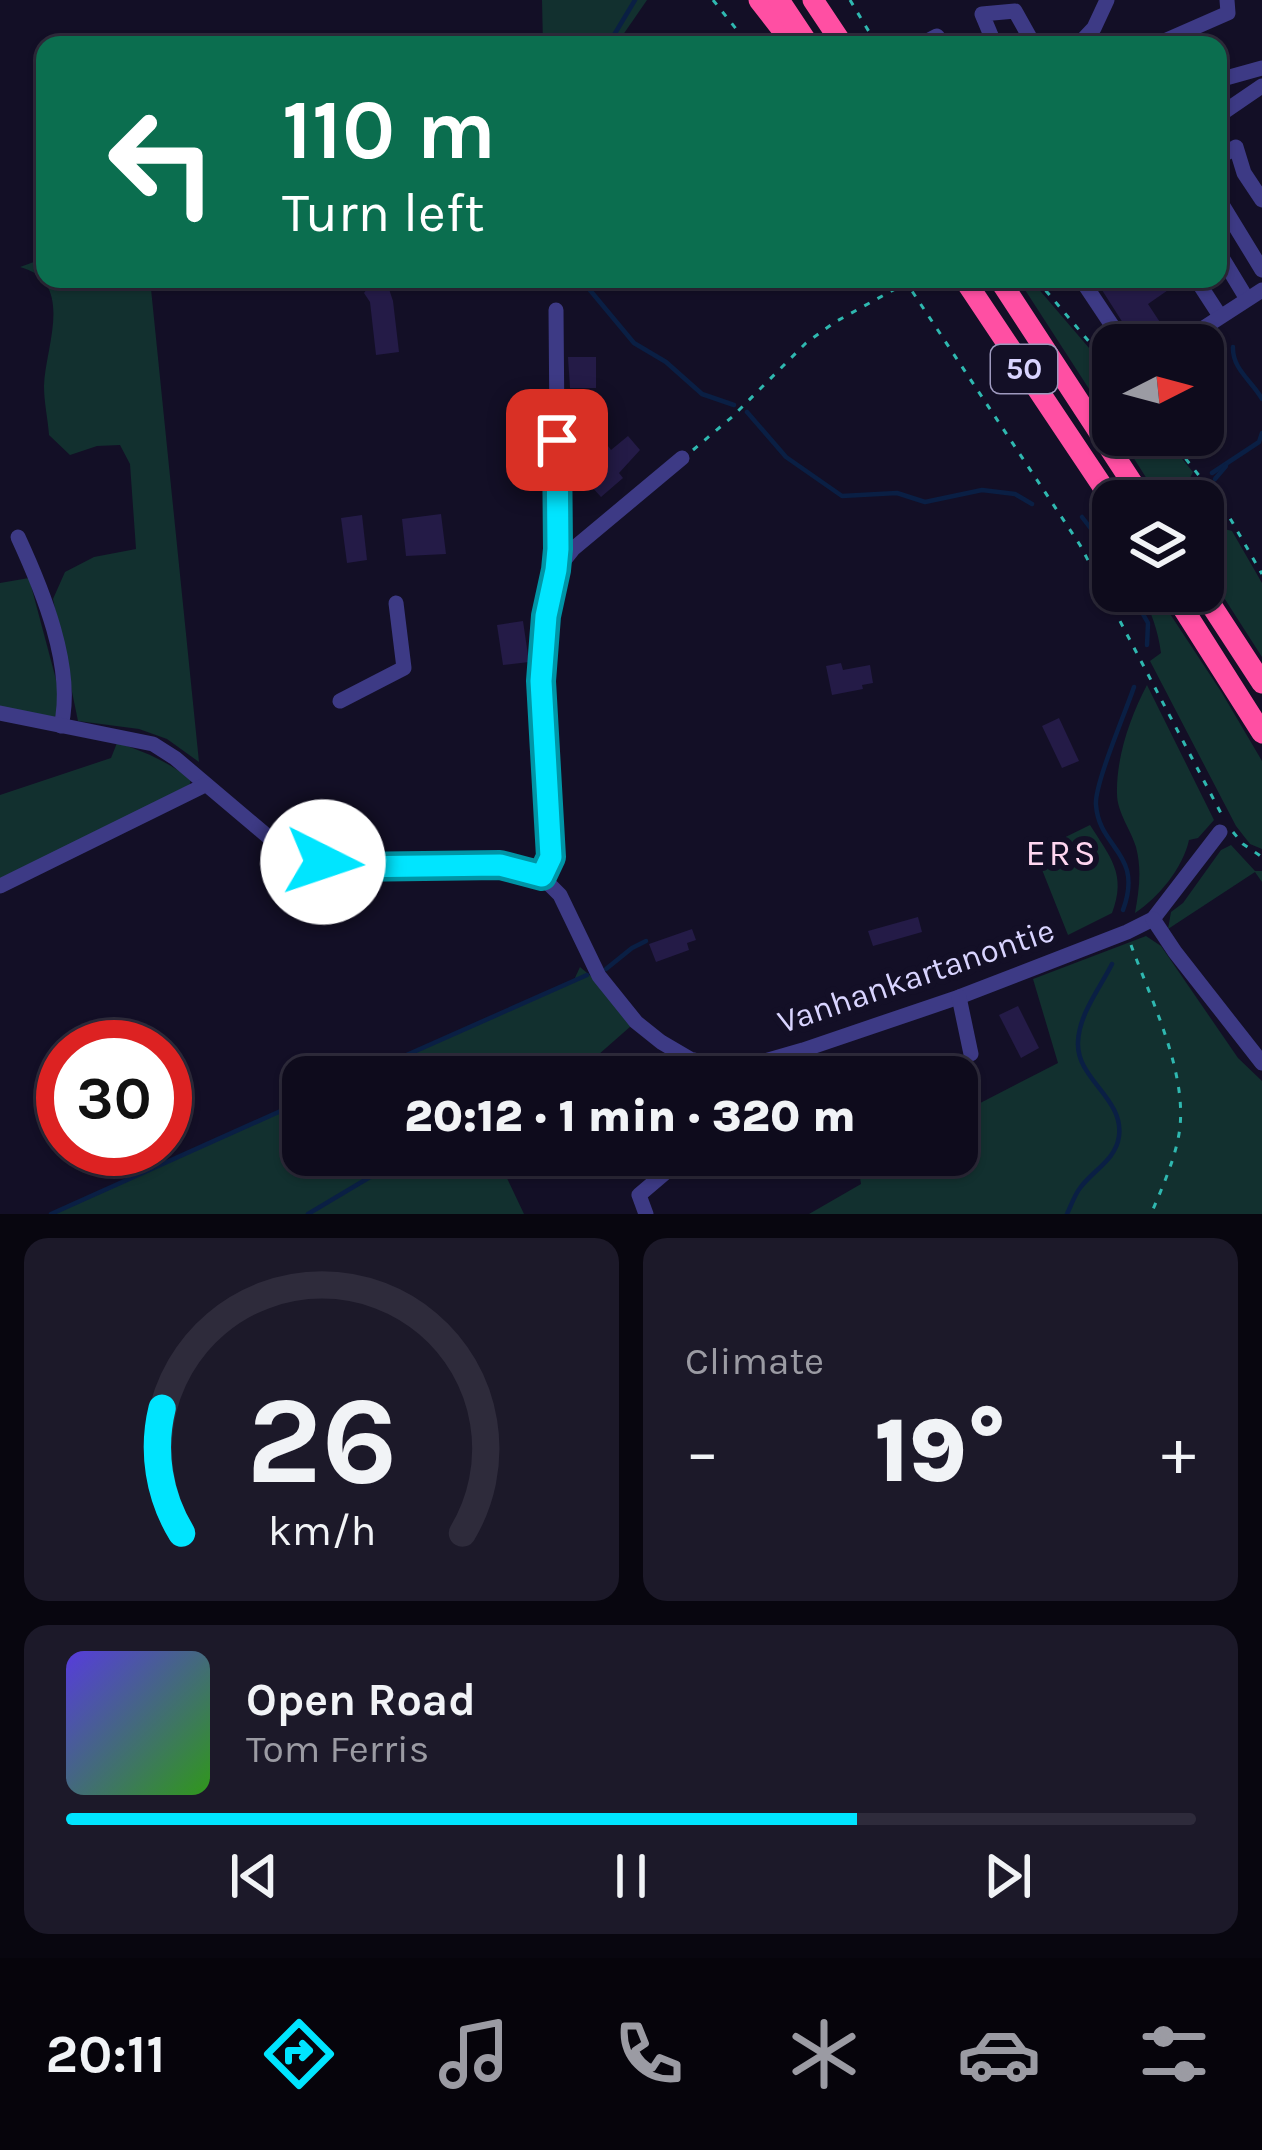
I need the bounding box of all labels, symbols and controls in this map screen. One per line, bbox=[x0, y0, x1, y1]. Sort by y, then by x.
text: 110 m bbox=[282, 81, 496, 179]
icon: left bbox=[84, 84, 240, 240]
text: Turn left bbox=[282, 181, 485, 245]
north arrow bbox=[1092, 324, 1224, 456]
map controls bbox=[1092, 324, 1224, 612]
road number: 50 bbox=[991, 345, 1057, 393]
pin bbox=[506, 389, 608, 491]
icon: arrive bbox=[524, 407, 590, 473]
button: layers bbox=[1092, 480, 1224, 612]
position arrow bbox=[260, 799, 386, 925]
district label: ERS bbox=[1025, 832, 1099, 874]
street label: Vanhankartanontie bbox=[773, 911, 1059, 1041]
speed limit sign: 30 bbox=[36, 1020, 192, 1176]
text: 20:12 · 1 min · 320 m bbox=[404, 1090, 856, 1142]
text: Climate bbox=[685, 1338, 824, 1384]
text: 26 bbox=[246, 1368, 397, 1513]
text: 19° bbox=[875, 1398, 1006, 1504]
text: − bbox=[685, 1413, 720, 1491]
text: + bbox=[1161, 1413, 1196, 1491]
text: km/h bbox=[267, 1505, 376, 1555]
text: Open Road bbox=[246, 1674, 476, 1726]
text: Tom Ferris bbox=[246, 1726, 429, 1772]
icon: previous bbox=[221, 1843, 287, 1909]
icon: pause bbox=[598, 1843, 664, 1909]
icon: next bbox=[975, 1843, 1041, 1909]
icon: directions bbox=[257, 2012, 341, 2096]
icon: music bbox=[432, 2012, 516, 2096]
icon: phone bbox=[607, 2012, 691, 2096]
icon: climate bbox=[782, 2012, 866, 2096]
icon: car bbox=[957, 2012, 1041, 2096]
icon: filters bbox=[1132, 2012, 1216, 2096]
text: 20:11 bbox=[46, 2022, 165, 2086]

